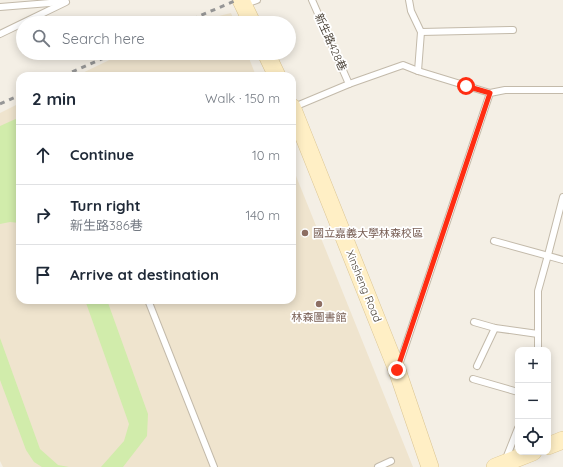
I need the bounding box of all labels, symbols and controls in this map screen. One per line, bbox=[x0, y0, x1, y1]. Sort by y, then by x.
street label: 新生路428巷 bbox=[312, 11, 350, 73]
search box bbox=[16, 16, 296, 60]
icon: search bbox=[30, 27, 52, 49]
text: Search here bbox=[62, 29, 145, 48]
route start bbox=[457, 77, 475, 95]
text: 2 min bbox=[32, 88, 76, 109]
text: Walk · 150 m bbox=[205, 90, 280, 106]
icon: ahead bbox=[32, 144, 54, 166]
text: Continue bbox=[70, 145, 134, 164]
text: 10 m bbox=[252, 147, 280, 163]
text: Turn right bbox=[70, 196, 141, 215]
icon: right bbox=[32, 204, 54, 226]
text: 140 m bbox=[245, 207, 280, 223]
text: 新生路386巷 bbox=[70, 217, 143, 233]
place label: 國立嘉義大學林森校區 bbox=[313, 226, 423, 240]
marker: 國立嘉義大學林森校區 bbox=[300, 228, 310, 238]
street label: Xinsheng Road bbox=[343, 248, 385, 324]
icon: arrive bbox=[32, 264, 54, 286]
text: Arrive at destination bbox=[70, 265, 219, 284]
marker: 林森圖書館 bbox=[314, 299, 324, 309]
place label: 林森圖書館 bbox=[292, 310, 347, 324]
map controls bbox=[515, 347, 551, 455]
button: + bbox=[515, 347, 551, 383]
route end bbox=[388, 361, 406, 379]
button: − bbox=[515, 383, 551, 419]
button: locate bbox=[515, 419, 551, 455]

